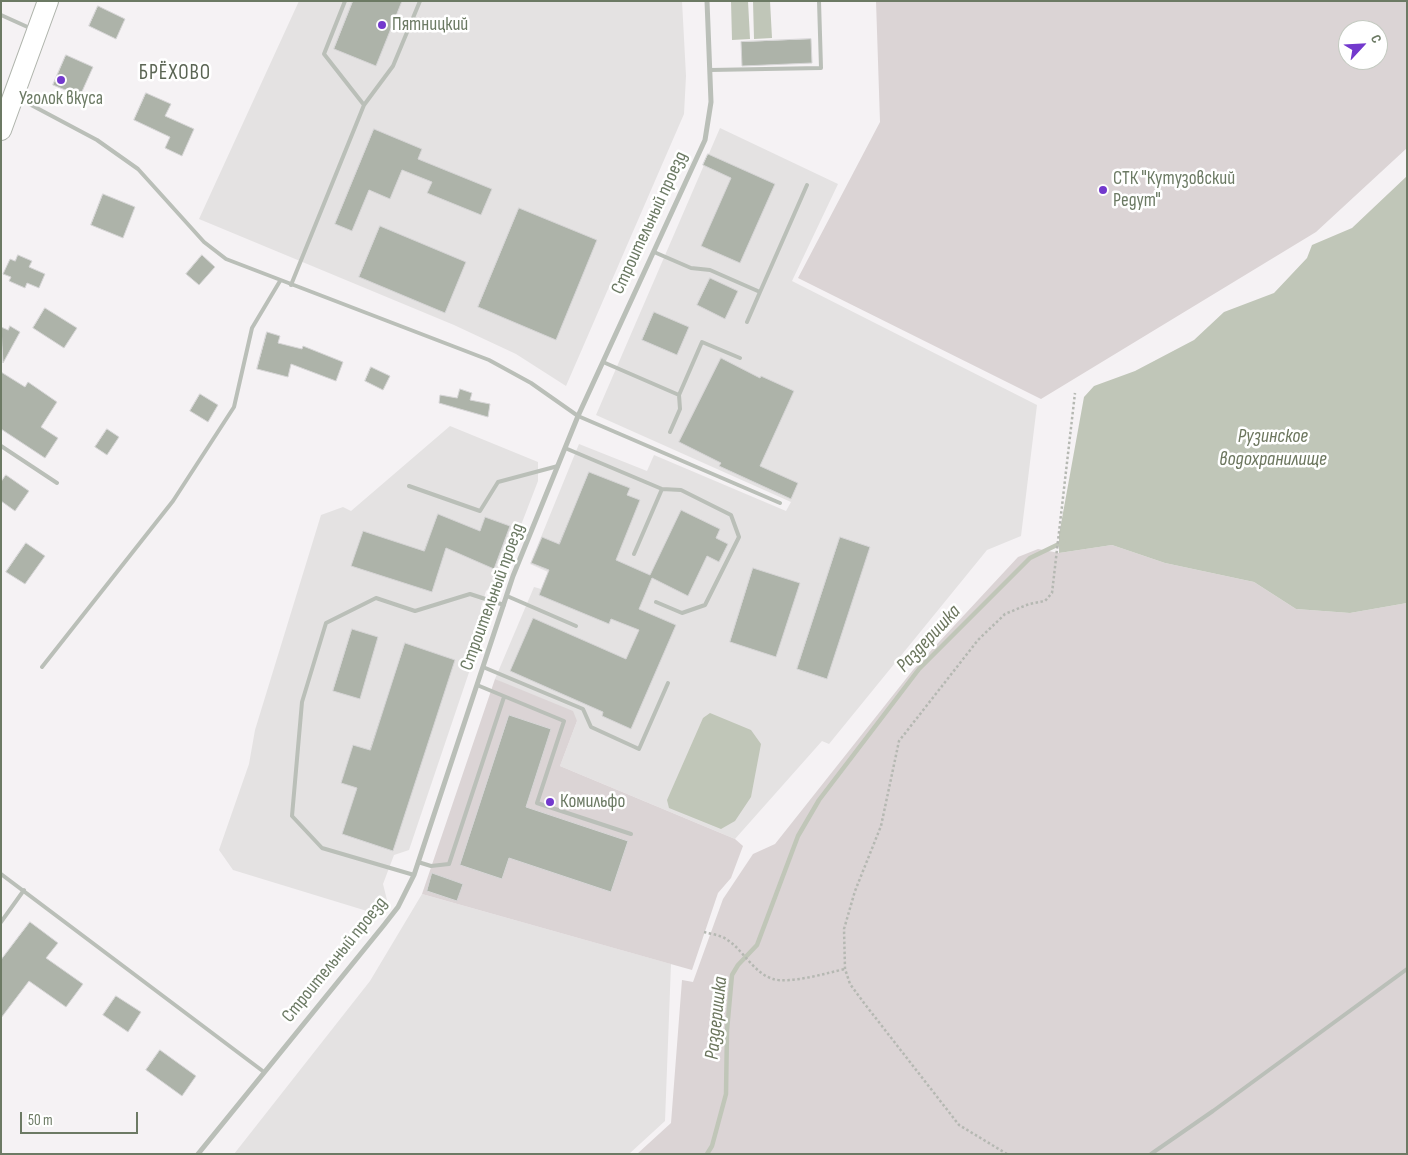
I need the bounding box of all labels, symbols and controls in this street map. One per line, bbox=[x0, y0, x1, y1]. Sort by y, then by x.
place label: Пятницкий bbox=[392, 14, 468, 36]
marker: Пятницкий bbox=[376, 19, 388, 31]
north arrow bbox=[1338, 20, 1388, 70]
text: С bbox=[1367, 32, 1385, 46]
district label: БРЁХОВО bbox=[138, 61, 212, 87]
marker: Уголок вкуса bbox=[55, 74, 67, 86]
place label: Уголок вкуса bbox=[19, 88, 103, 110]
street label: Строительный проезд bbox=[607, 148, 693, 298]
place label: СТК "Кутузовский Редут" bbox=[1113, 168, 1235, 212]
marker: СТК "Кутузовский Редут" bbox=[1097, 184, 1109, 196]
water label: Рузинское водохранилище bbox=[1219, 425, 1327, 472]
street label: Строительный проезд bbox=[456, 520, 530, 674]
water label: Раздеришка bbox=[892, 600, 966, 678]
place label: Комильфо bbox=[560, 791, 625, 813]
marker: Комильфо bbox=[544, 796, 556, 808]
street label: Строительный проезд bbox=[277, 893, 393, 1027]
water label: Раздеришка bbox=[701, 975, 733, 1061]
scale bar bbox=[22, 1102, 140, 1134]
text: 50 m bbox=[28, 1111, 53, 1130]

